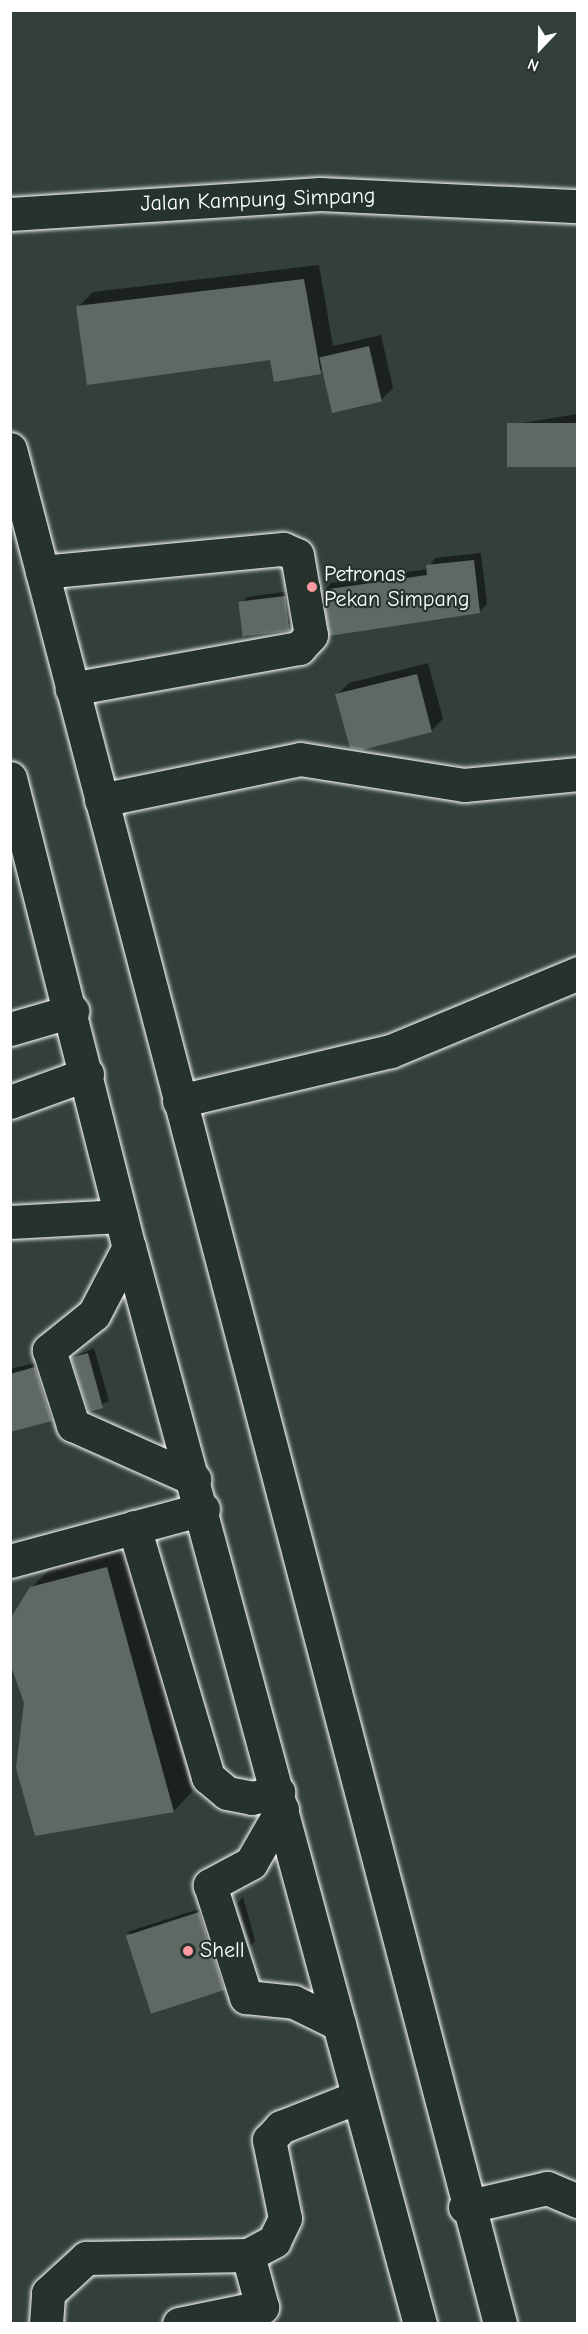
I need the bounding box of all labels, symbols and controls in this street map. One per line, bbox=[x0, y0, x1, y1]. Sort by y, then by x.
north arrow bbox=[510, 18, 570, 78]
text: N bbox=[525, 54, 541, 75]
street label: Jalan Kampung Simpang bbox=[140, 183, 376, 217]
place label: Petronas Pekan Simpang bbox=[324, 561, 470, 612]
marker: Petronas Pekan Simpang bbox=[305, 580, 319, 594]
place label: Shell bbox=[200, 1938, 245, 1964]
marker: Shell bbox=[181, 1944, 195, 1958]

